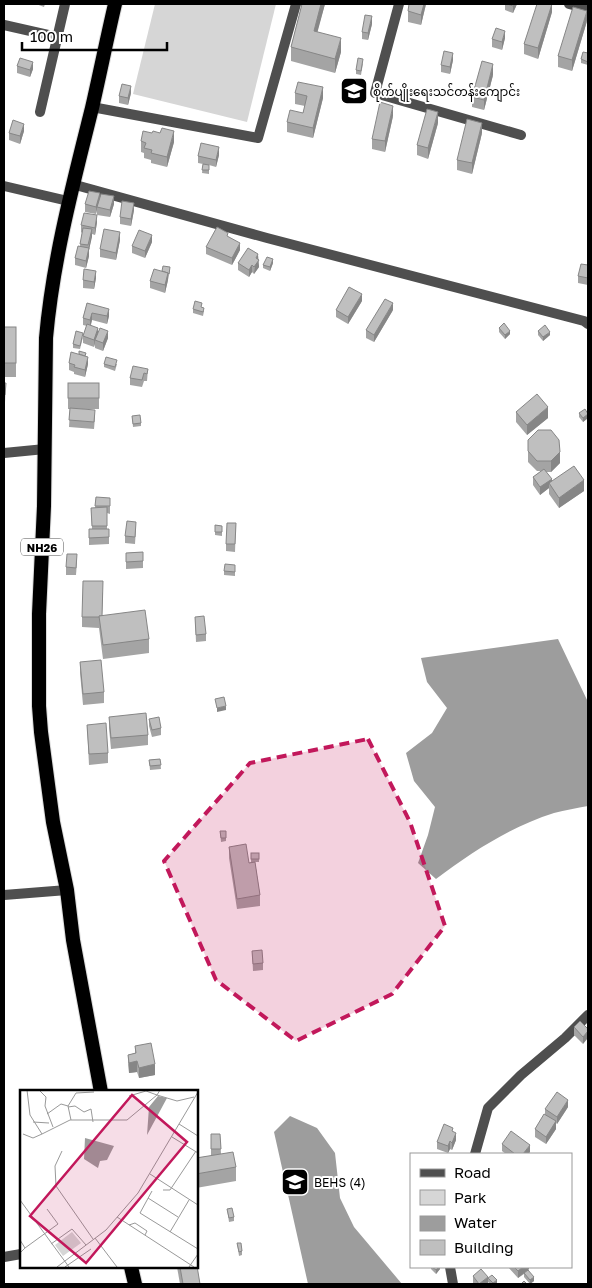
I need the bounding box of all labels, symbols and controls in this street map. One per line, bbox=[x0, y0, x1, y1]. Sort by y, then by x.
scale bar bbox=[22, 20, 168, 52]
text: 100 m bbox=[30, 27, 73, 45]
school or university icon: စိုက်ပျိုးရေးသင်တန်းကျောင်း bbox=[339, 76, 369, 106]
place label: စိုက်ပျိုးရေးသင်တန်းကျောင်း bbox=[373, 83, 520, 102]
road number: NH26 bbox=[21, 538, 63, 556]
inset map bbox=[20, 1090, 198, 1268]
legend bbox=[410, 1153, 572, 1268]
text: Road bbox=[454, 1163, 491, 1181]
school or university icon: BEHS (4) bbox=[280, 1167, 310, 1197]
place label: BEHS (4) bbox=[314, 1175, 366, 1190]
text: Park bbox=[454, 1188, 487, 1206]
text: Water bbox=[454, 1213, 497, 1231]
text: Building bbox=[454, 1238, 514, 1256]

